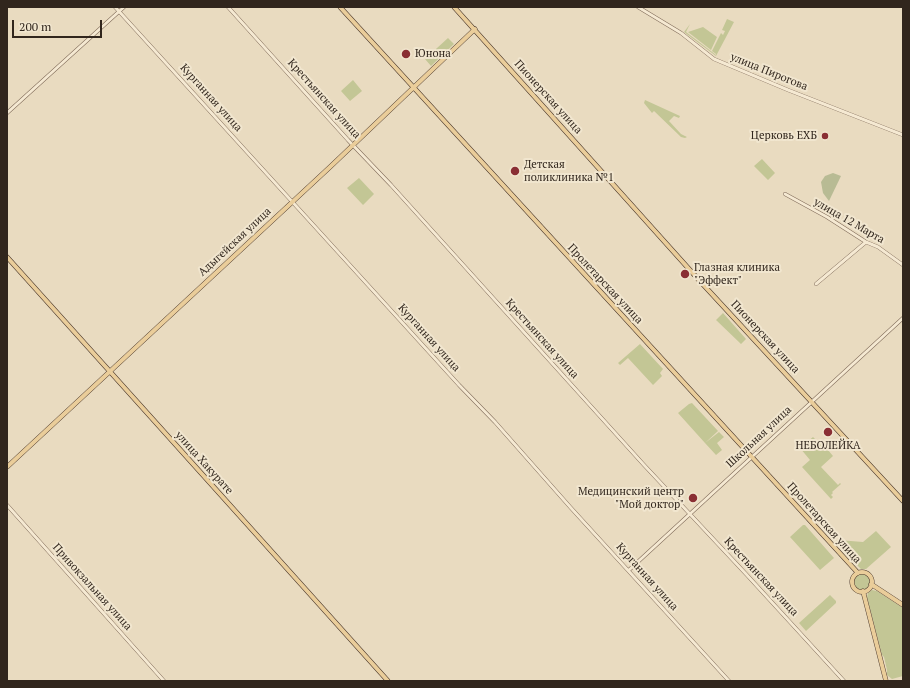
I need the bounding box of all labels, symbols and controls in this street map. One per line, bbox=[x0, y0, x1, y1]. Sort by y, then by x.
scale bar bbox=[14, 12, 104, 38]
text: 200 m bbox=[19, 19, 51, 34]
place label: Юнона bbox=[415, 47, 451, 61]
marker: Юнона bbox=[400, 48, 412, 60]
street label: улица Пирогова bbox=[728, 51, 810, 93]
street label: Крестьянская улица bbox=[285, 56, 363, 142]
street label: Пионерская улица bbox=[511, 57, 585, 137]
street label: Курганная улица bbox=[177, 61, 245, 135]
place label: Церковь ЕХБ bbox=[751, 129, 817, 143]
marker: Церковь ЕХБ bbox=[820, 131, 830, 141]
place label: Детская поликлиника №1 bbox=[524, 158, 614, 184]
marker: Детская поликлиника №1 bbox=[509, 165, 521, 177]
street label: улица 12 Марта bbox=[811, 195, 887, 247]
street label: Адыгейская улица bbox=[196, 205, 274, 279]
street label: Пролетарская улица bbox=[565, 241, 645, 327]
place label: Глазная клиника "Эффект" bbox=[694, 261, 780, 287]
marker: Глазная клиника "Эффект" bbox=[679, 268, 691, 280]
street label: Крестьянская улица bbox=[503, 296, 581, 382]
street label: Пионерская улица bbox=[728, 298, 802, 376]
street label: Курганная улица bbox=[395, 301, 463, 375]
street label: Школьная улица bbox=[724, 403, 794, 471]
marker: НЕБОЛЕЙКА bbox=[822, 426, 834, 438]
street label: улица Хакурате bbox=[172, 429, 236, 497]
place label: НЕБОЛЕЙКА bbox=[796, 439, 860, 453]
street label: Пролетарская улица bbox=[784, 480, 864, 566]
place label: Медицинский центр "Мой доктор" bbox=[578, 485, 684, 511]
marker: Медицинский центр "Мой доктор" bbox=[687, 492, 699, 504]
street label: Крестьянская улица bbox=[721, 535, 801, 619]
street label: Курганная улица bbox=[613, 540, 681, 614]
street label: Привокзальная улица bbox=[50, 541, 134, 633]

